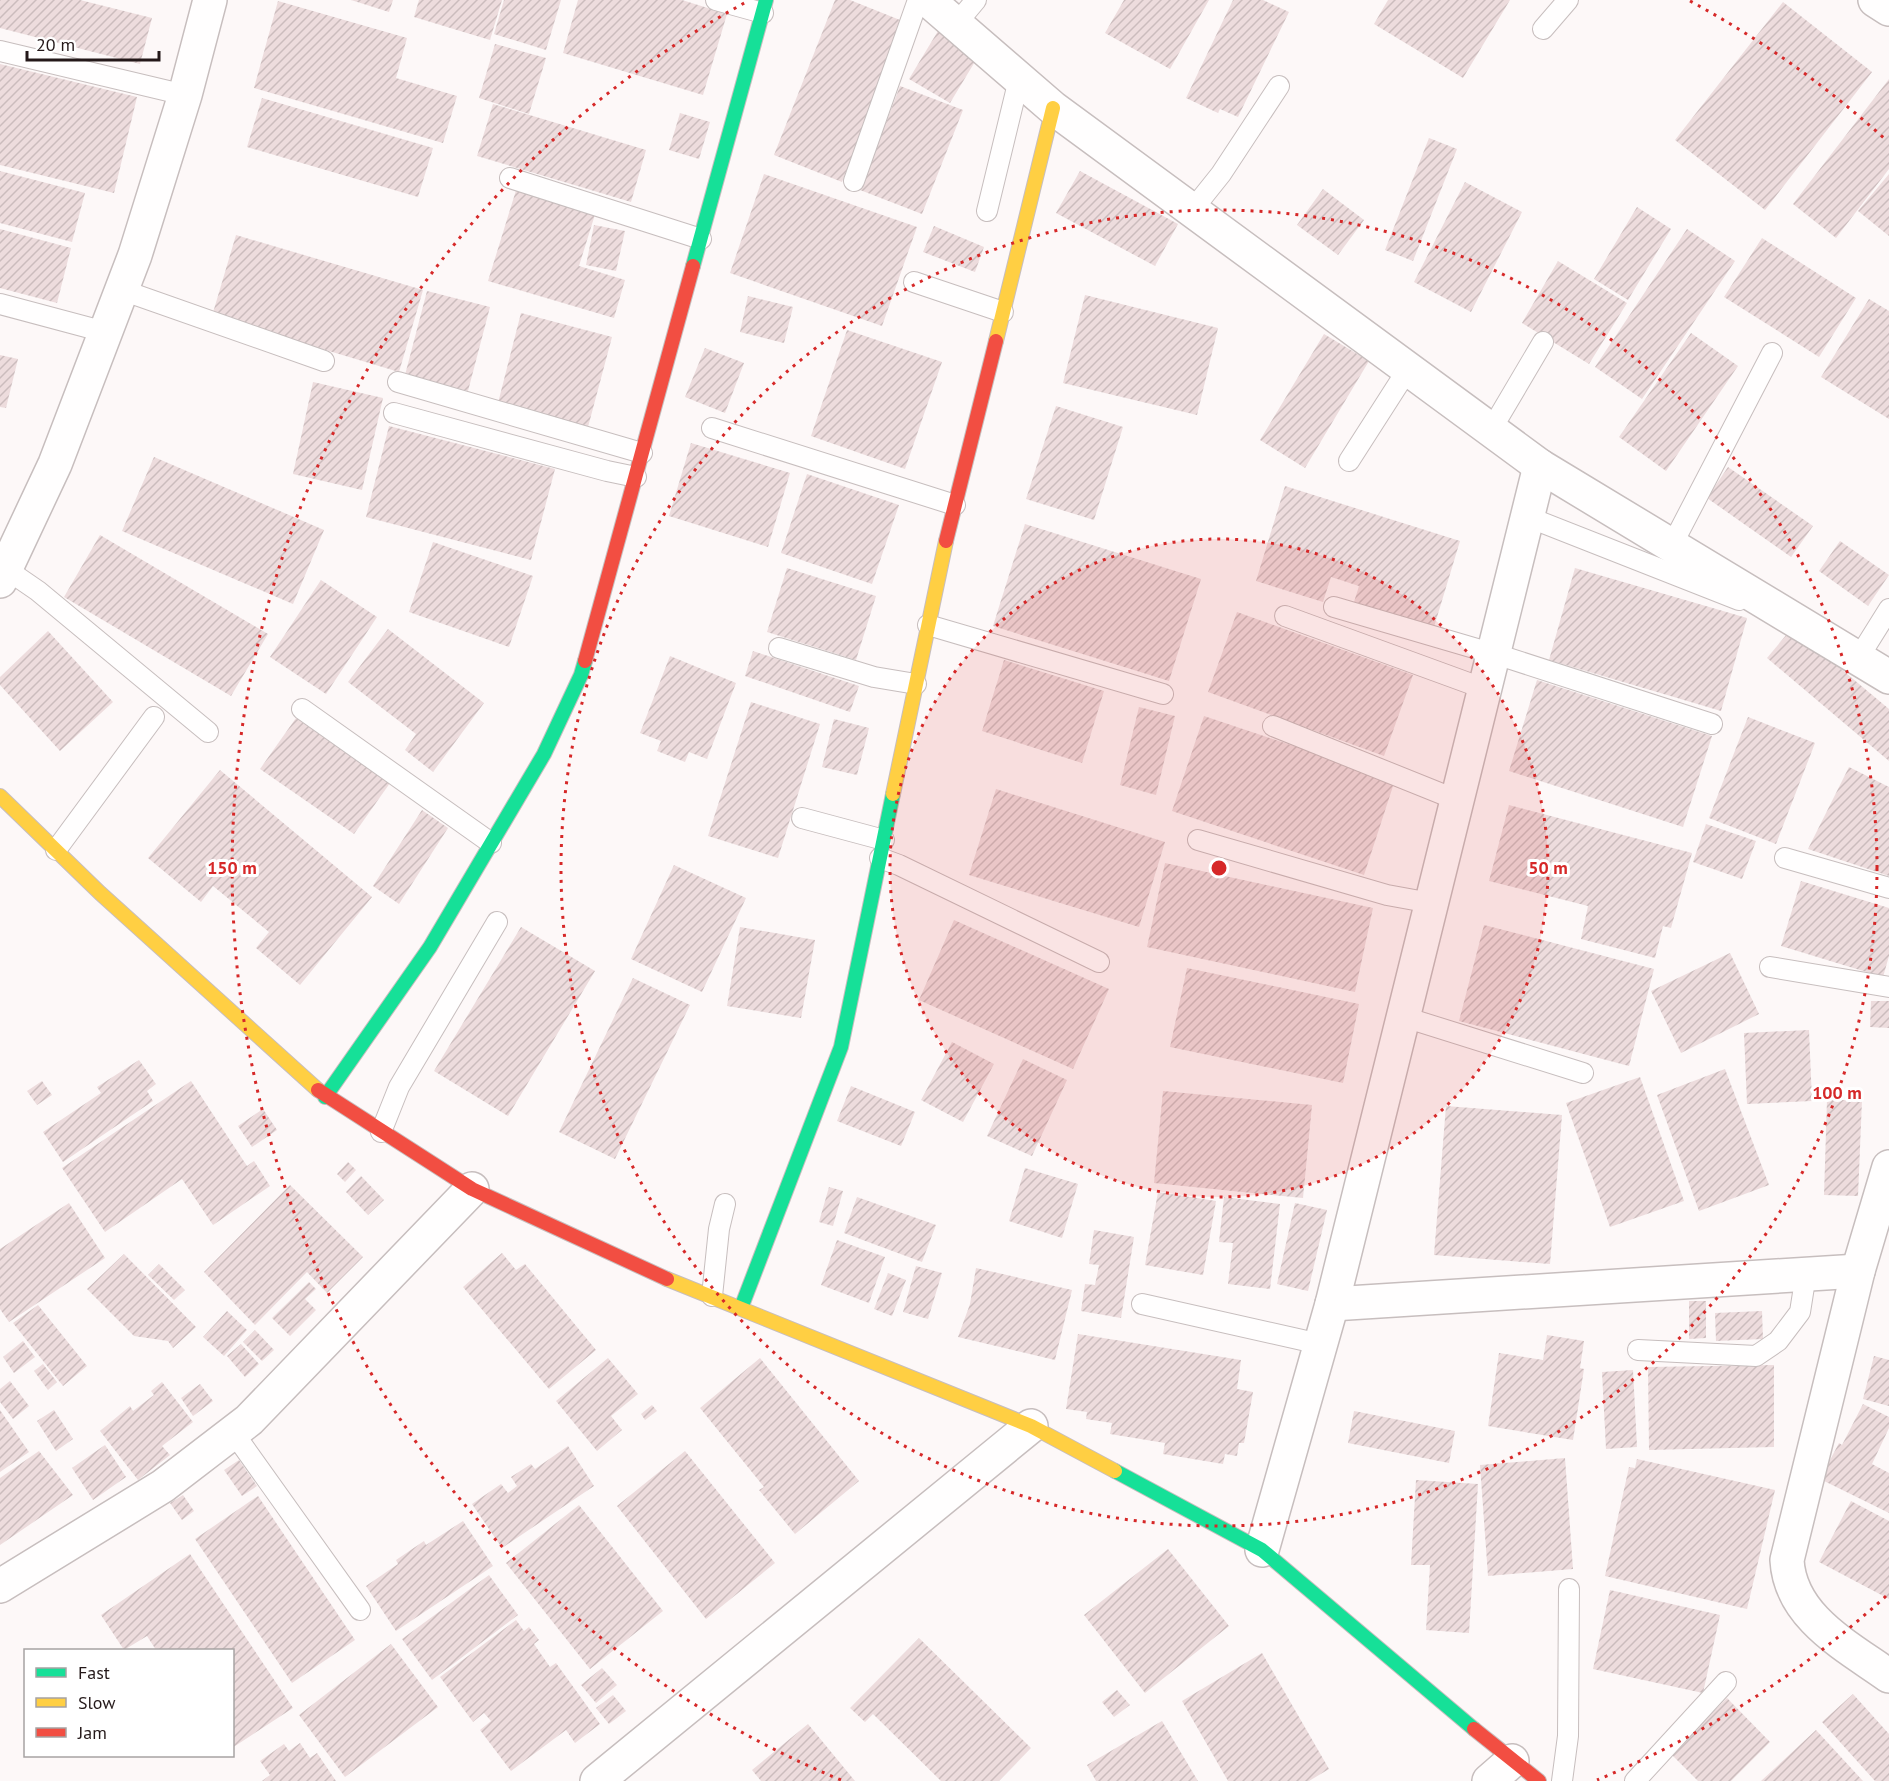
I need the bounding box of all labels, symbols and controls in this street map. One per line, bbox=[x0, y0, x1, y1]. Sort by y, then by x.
scale bar bbox=[27, 24, 159, 62]
text: 20 m bbox=[36, 33, 75, 56]
text: 150 m bbox=[207, 856, 257, 879]
text: 50 m bbox=[1528, 856, 1568, 879]
centre of rings bbox=[1209, 858, 1229, 878]
text: 100 m bbox=[1812, 1081, 1862, 1104]
legend bbox=[24, 1649, 234, 1757]
text: Fast bbox=[78, 1661, 110, 1684]
text: Slow bbox=[78, 1691, 116, 1714]
text: Jam bbox=[77, 1721, 107, 1744]

